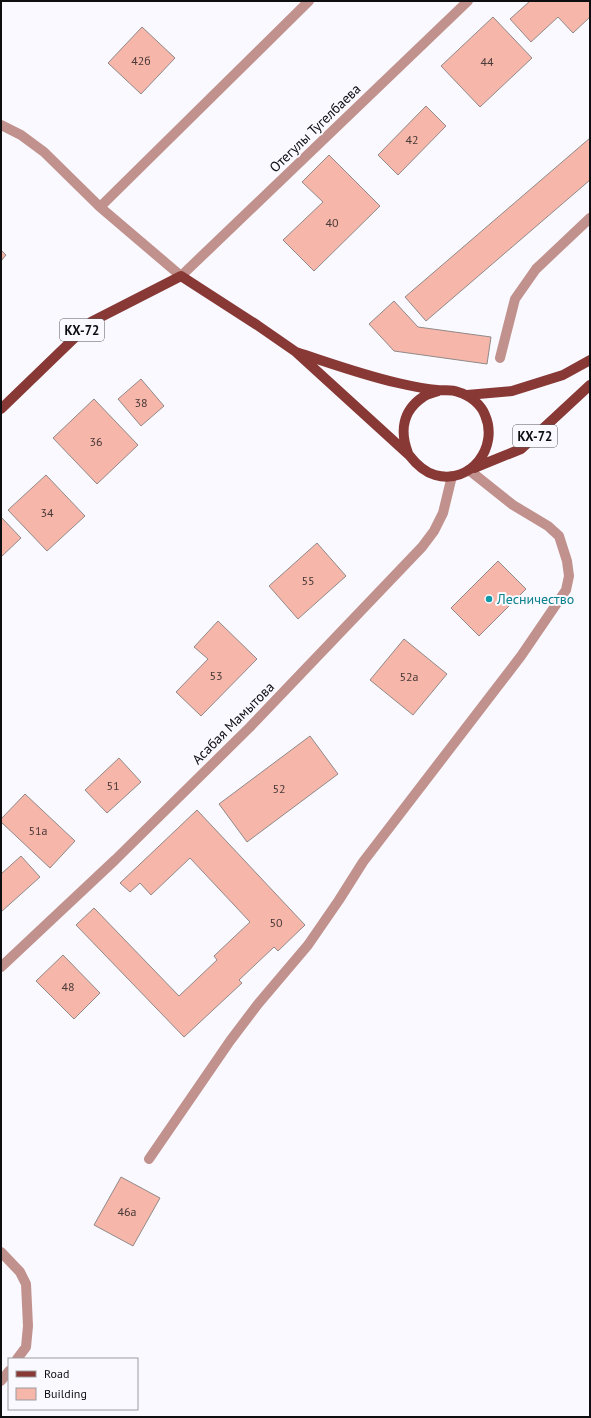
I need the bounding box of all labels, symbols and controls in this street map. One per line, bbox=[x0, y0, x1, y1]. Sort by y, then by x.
house number: 42б bbox=[131, 53, 151, 68]
house number: 44 bbox=[480, 54, 494, 69]
street label: Отегулы Тугелбаева bbox=[266, 80, 364, 176]
house number: 42 bbox=[405, 132, 419, 147]
house number: 40 bbox=[325, 215, 339, 230]
road number: КХ-72 bbox=[60, 319, 104, 341]
house number: 38 bbox=[134, 395, 148, 410]
road number: КХ-72 bbox=[513, 425, 557, 447]
house number: 36 bbox=[89, 434, 103, 449]
house number: 34 bbox=[40, 505, 54, 520]
house number: 55 bbox=[301, 573, 315, 588]
place label: Лесничество bbox=[496, 590, 574, 608]
marker: Лесничество bbox=[484, 594, 494, 604]
house number: 53 bbox=[209, 668, 223, 683]
house number: 52а bbox=[399, 669, 419, 684]
street label: Асабая Мамытова bbox=[188, 678, 278, 768]
house number: 51 bbox=[106, 778, 120, 793]
house number: 52 bbox=[272, 781, 286, 796]
house number: 51а bbox=[28, 823, 48, 838]
house number: 50 bbox=[269, 915, 283, 930]
house number: 48 bbox=[61, 979, 75, 994]
house number: 46а bbox=[117, 1204, 137, 1219]
legend bbox=[8, 1358, 138, 1410]
text: Road bbox=[44, 1366, 69, 1381]
text: Building bbox=[44, 1386, 87, 1401]

